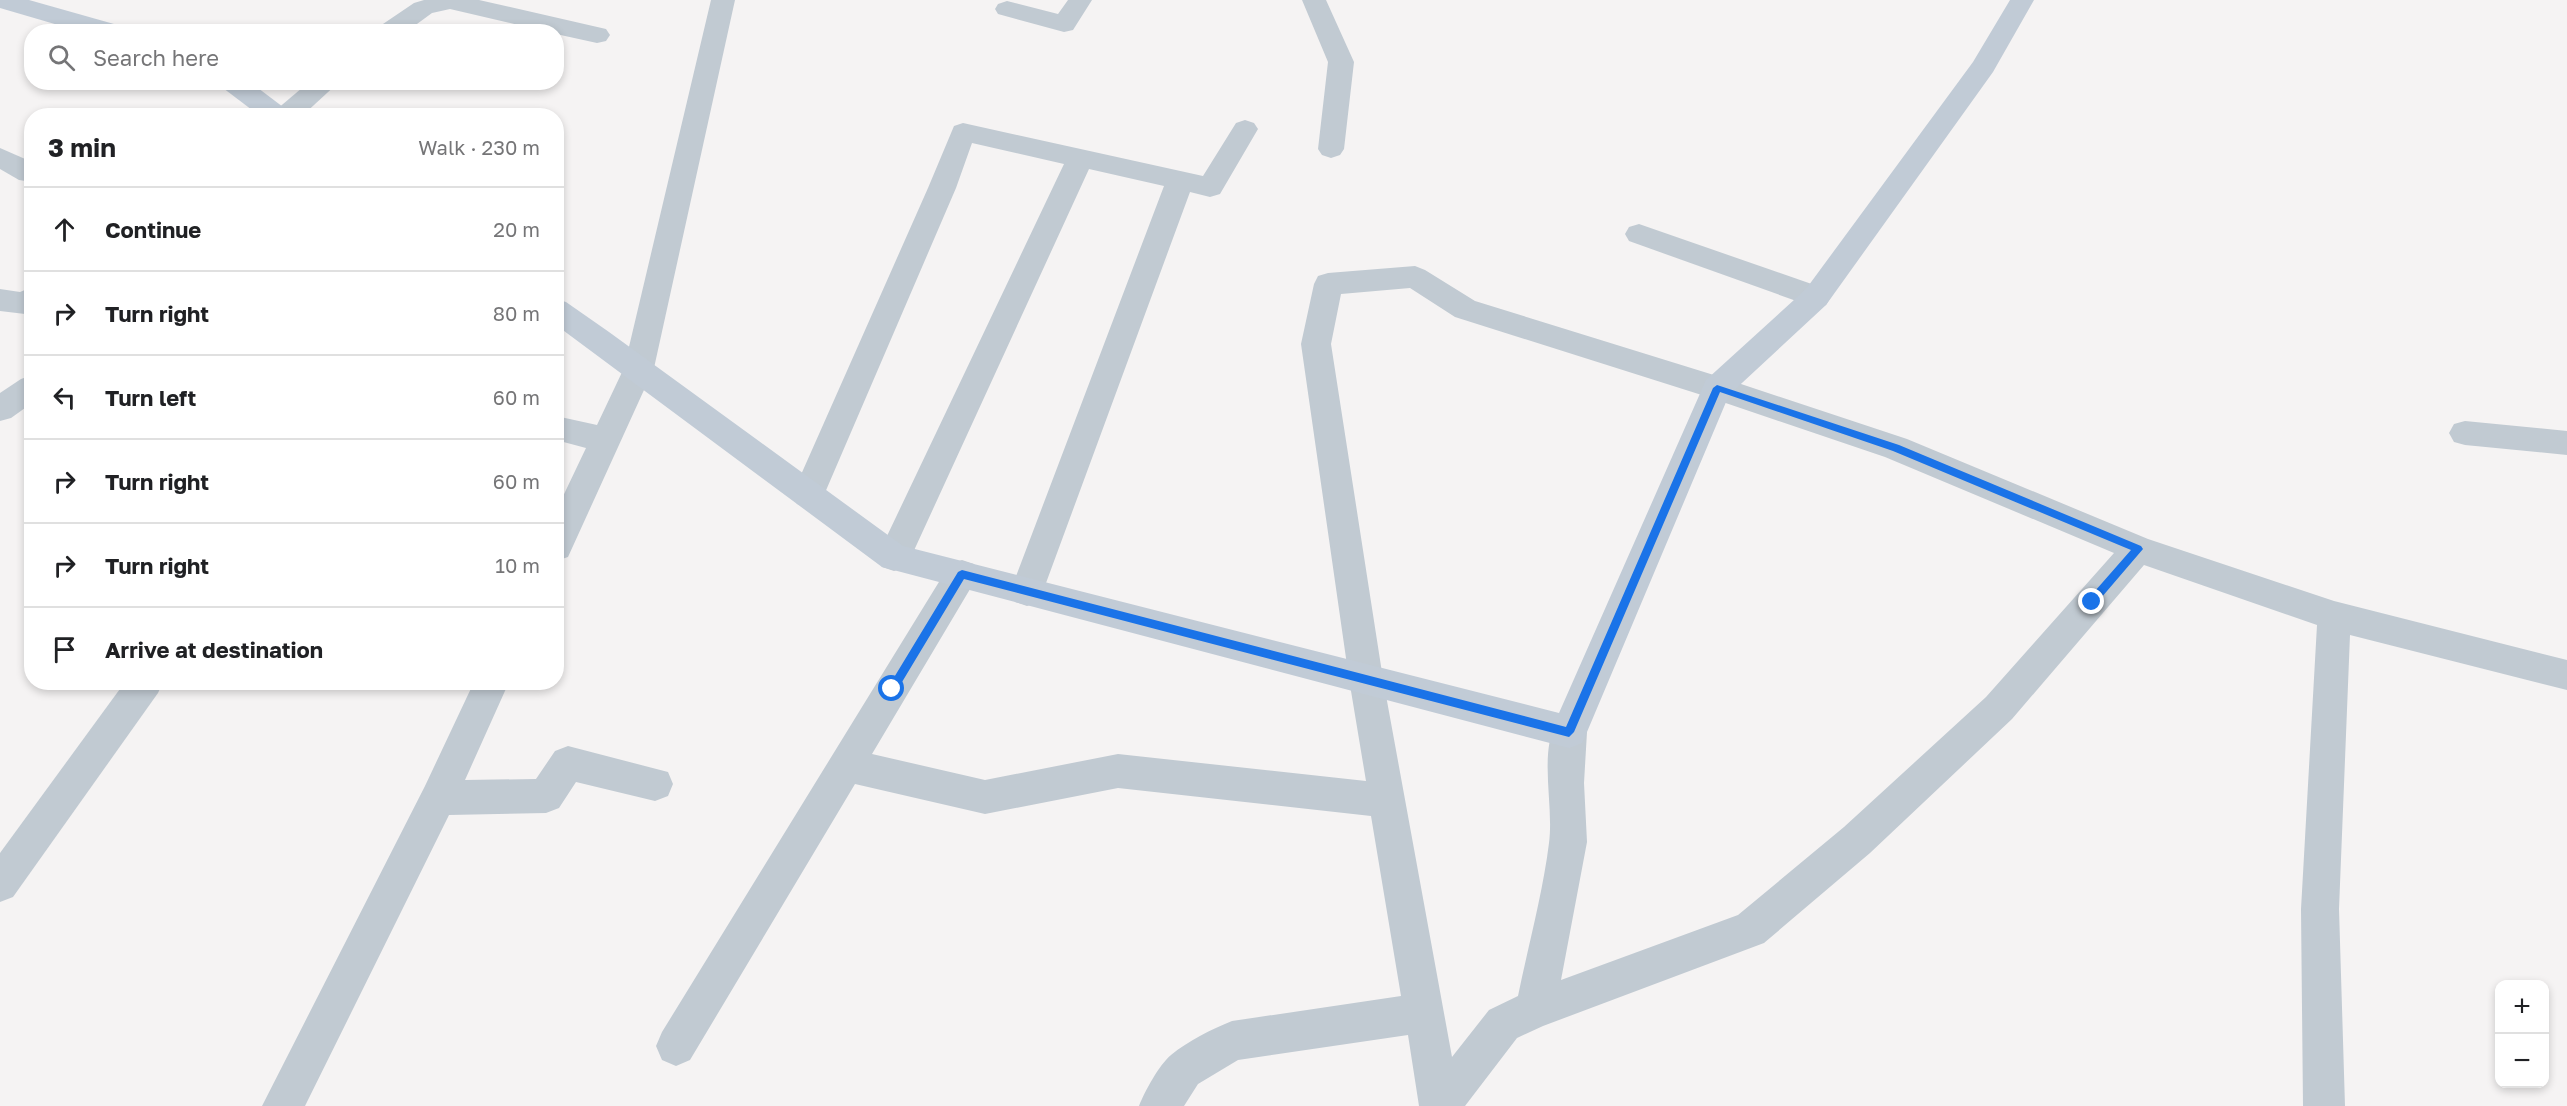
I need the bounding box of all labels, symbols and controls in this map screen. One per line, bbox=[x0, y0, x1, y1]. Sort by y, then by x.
search box bbox=[24, 24, 564, 90]
icon: search bbox=[45, 41, 78, 74]
text: Search here bbox=[93, 44, 219, 71]
text: 3 min bbox=[48, 132, 116, 163]
text: Walk · 230 m bbox=[418, 135, 540, 159]
icon: ahead bbox=[48, 213, 81, 246]
text: Continue bbox=[105, 216, 201, 243]
text: 20 m bbox=[493, 217, 540, 241]
icon: right bbox=[48, 297, 81, 330]
text: Turn right bbox=[105, 300, 209, 327]
text: 80 m bbox=[493, 301, 540, 325]
icon: left bbox=[48, 381, 81, 414]
text: Turn left bbox=[105, 384, 196, 411]
text: 60 m bbox=[493, 385, 540, 409]
icon: right bbox=[48, 465, 81, 498]
text: Turn right bbox=[105, 468, 209, 495]
text: 60 m bbox=[493, 469, 540, 493]
icon: right bbox=[48, 549, 81, 582]
text: Turn right bbox=[105, 552, 209, 579]
text: 10 m bbox=[495, 553, 540, 577]
route end bbox=[2078, 588, 2104, 614]
icon: arrive bbox=[48, 633, 81, 666]
text: Arrive at destination bbox=[105, 636, 323, 663]
route start bbox=[878, 675, 904, 701]
map controls bbox=[2495, 980, 2549, 1088]
button: + bbox=[2495, 980, 2549, 1034]
button: − bbox=[2495, 1034, 2549, 1088]

